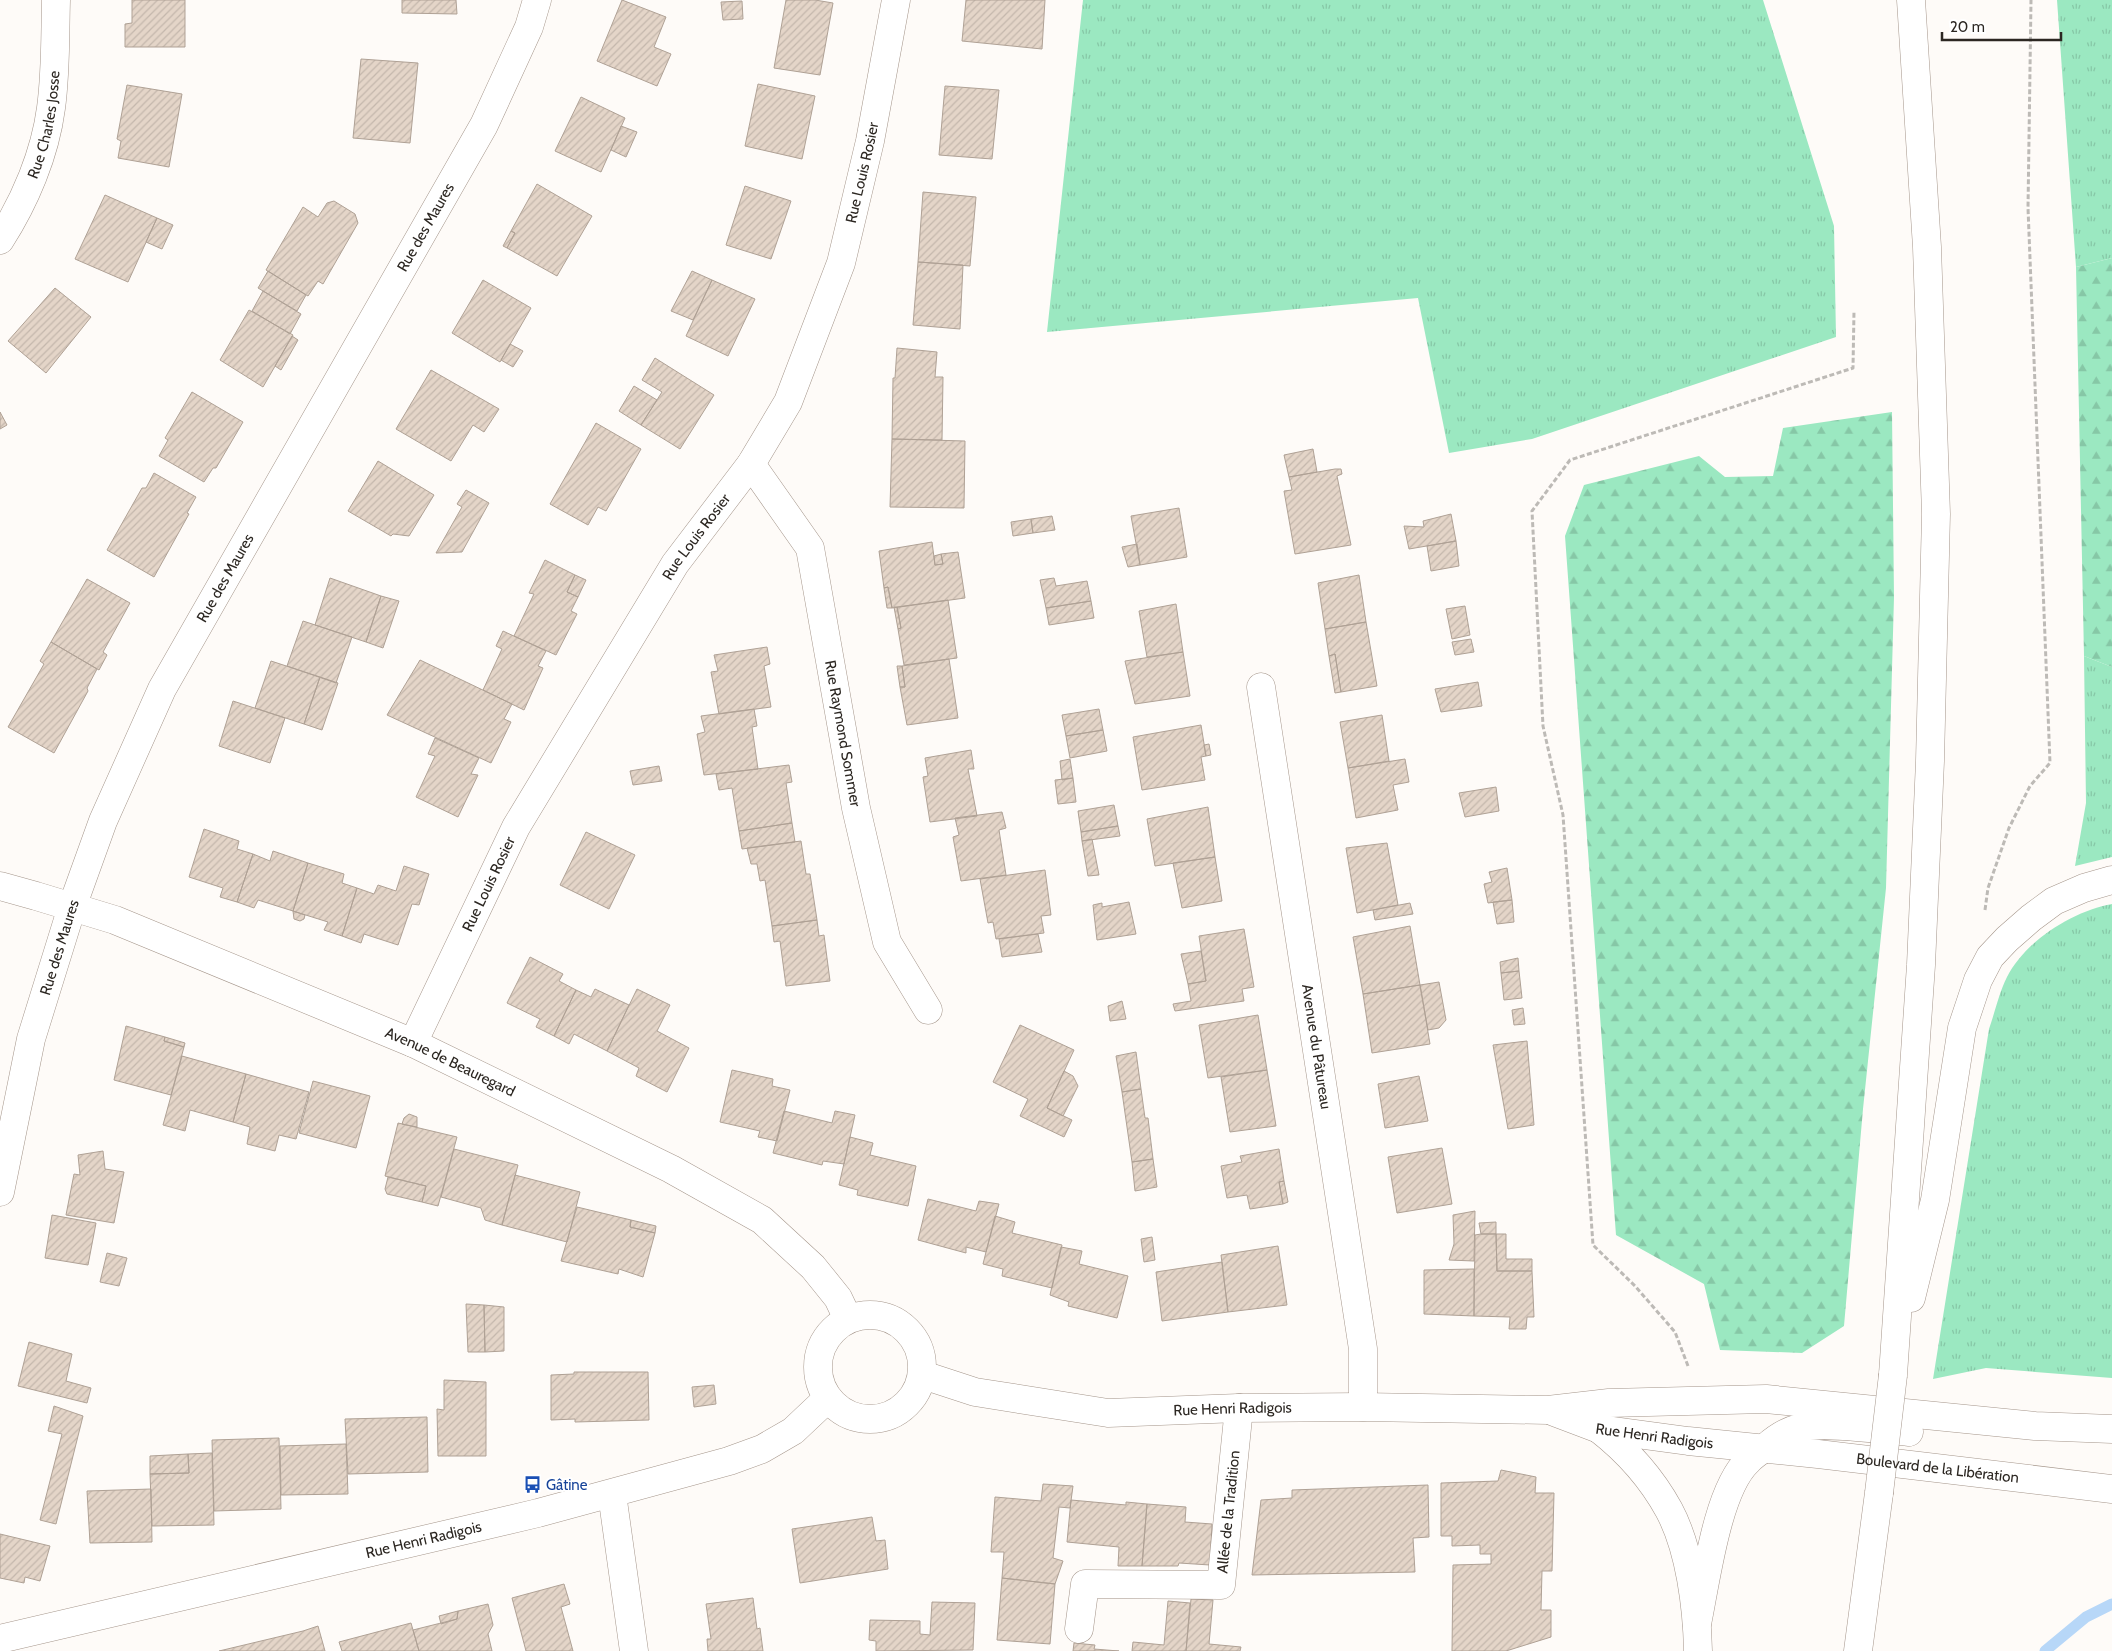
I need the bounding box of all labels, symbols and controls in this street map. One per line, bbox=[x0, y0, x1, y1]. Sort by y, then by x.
scale bar bbox=[1942, 10, 2061, 42]
text: 20 m bbox=[1950, 18, 1985, 36]
street label: Rue Charles Josse bbox=[24, 70, 63, 181]
street label: Rue Louis Rosier bbox=[842, 121, 882, 225]
street label: Rue des Maures bbox=[393, 180, 458, 275]
street label: Rue Louis Rosier bbox=[658, 490, 734, 583]
street label: Rue des Maures bbox=[193, 531, 258, 626]
street label: Rue Raymond Sommer bbox=[821, 659, 865, 808]
street label: Rue Louis Rosier bbox=[458, 834, 519, 934]
street label: Rue des Maures bbox=[36, 897, 83, 997]
street label: Avenue du Pâtureau bbox=[1298, 983, 1335, 1111]
street label: Avenue de Beauregard bbox=[383, 1024, 518, 1101]
street label: Rue Henri Radigois bbox=[1173, 1399, 1292, 1419]
street label: Rue Henri Radigois bbox=[1595, 1420, 1714, 1452]
street label: Allée de la Tradition bbox=[1213, 1450, 1244, 1574]
street label: Boulevard de la Libération bbox=[1855, 1450, 2020, 1487]
bus stop icon: Gâtine bbox=[522, 1475, 542, 1495]
place label: Gâtine bbox=[546, 1476, 588, 1494]
street label: Rue Henri Radigois bbox=[364, 1518, 483, 1562]

